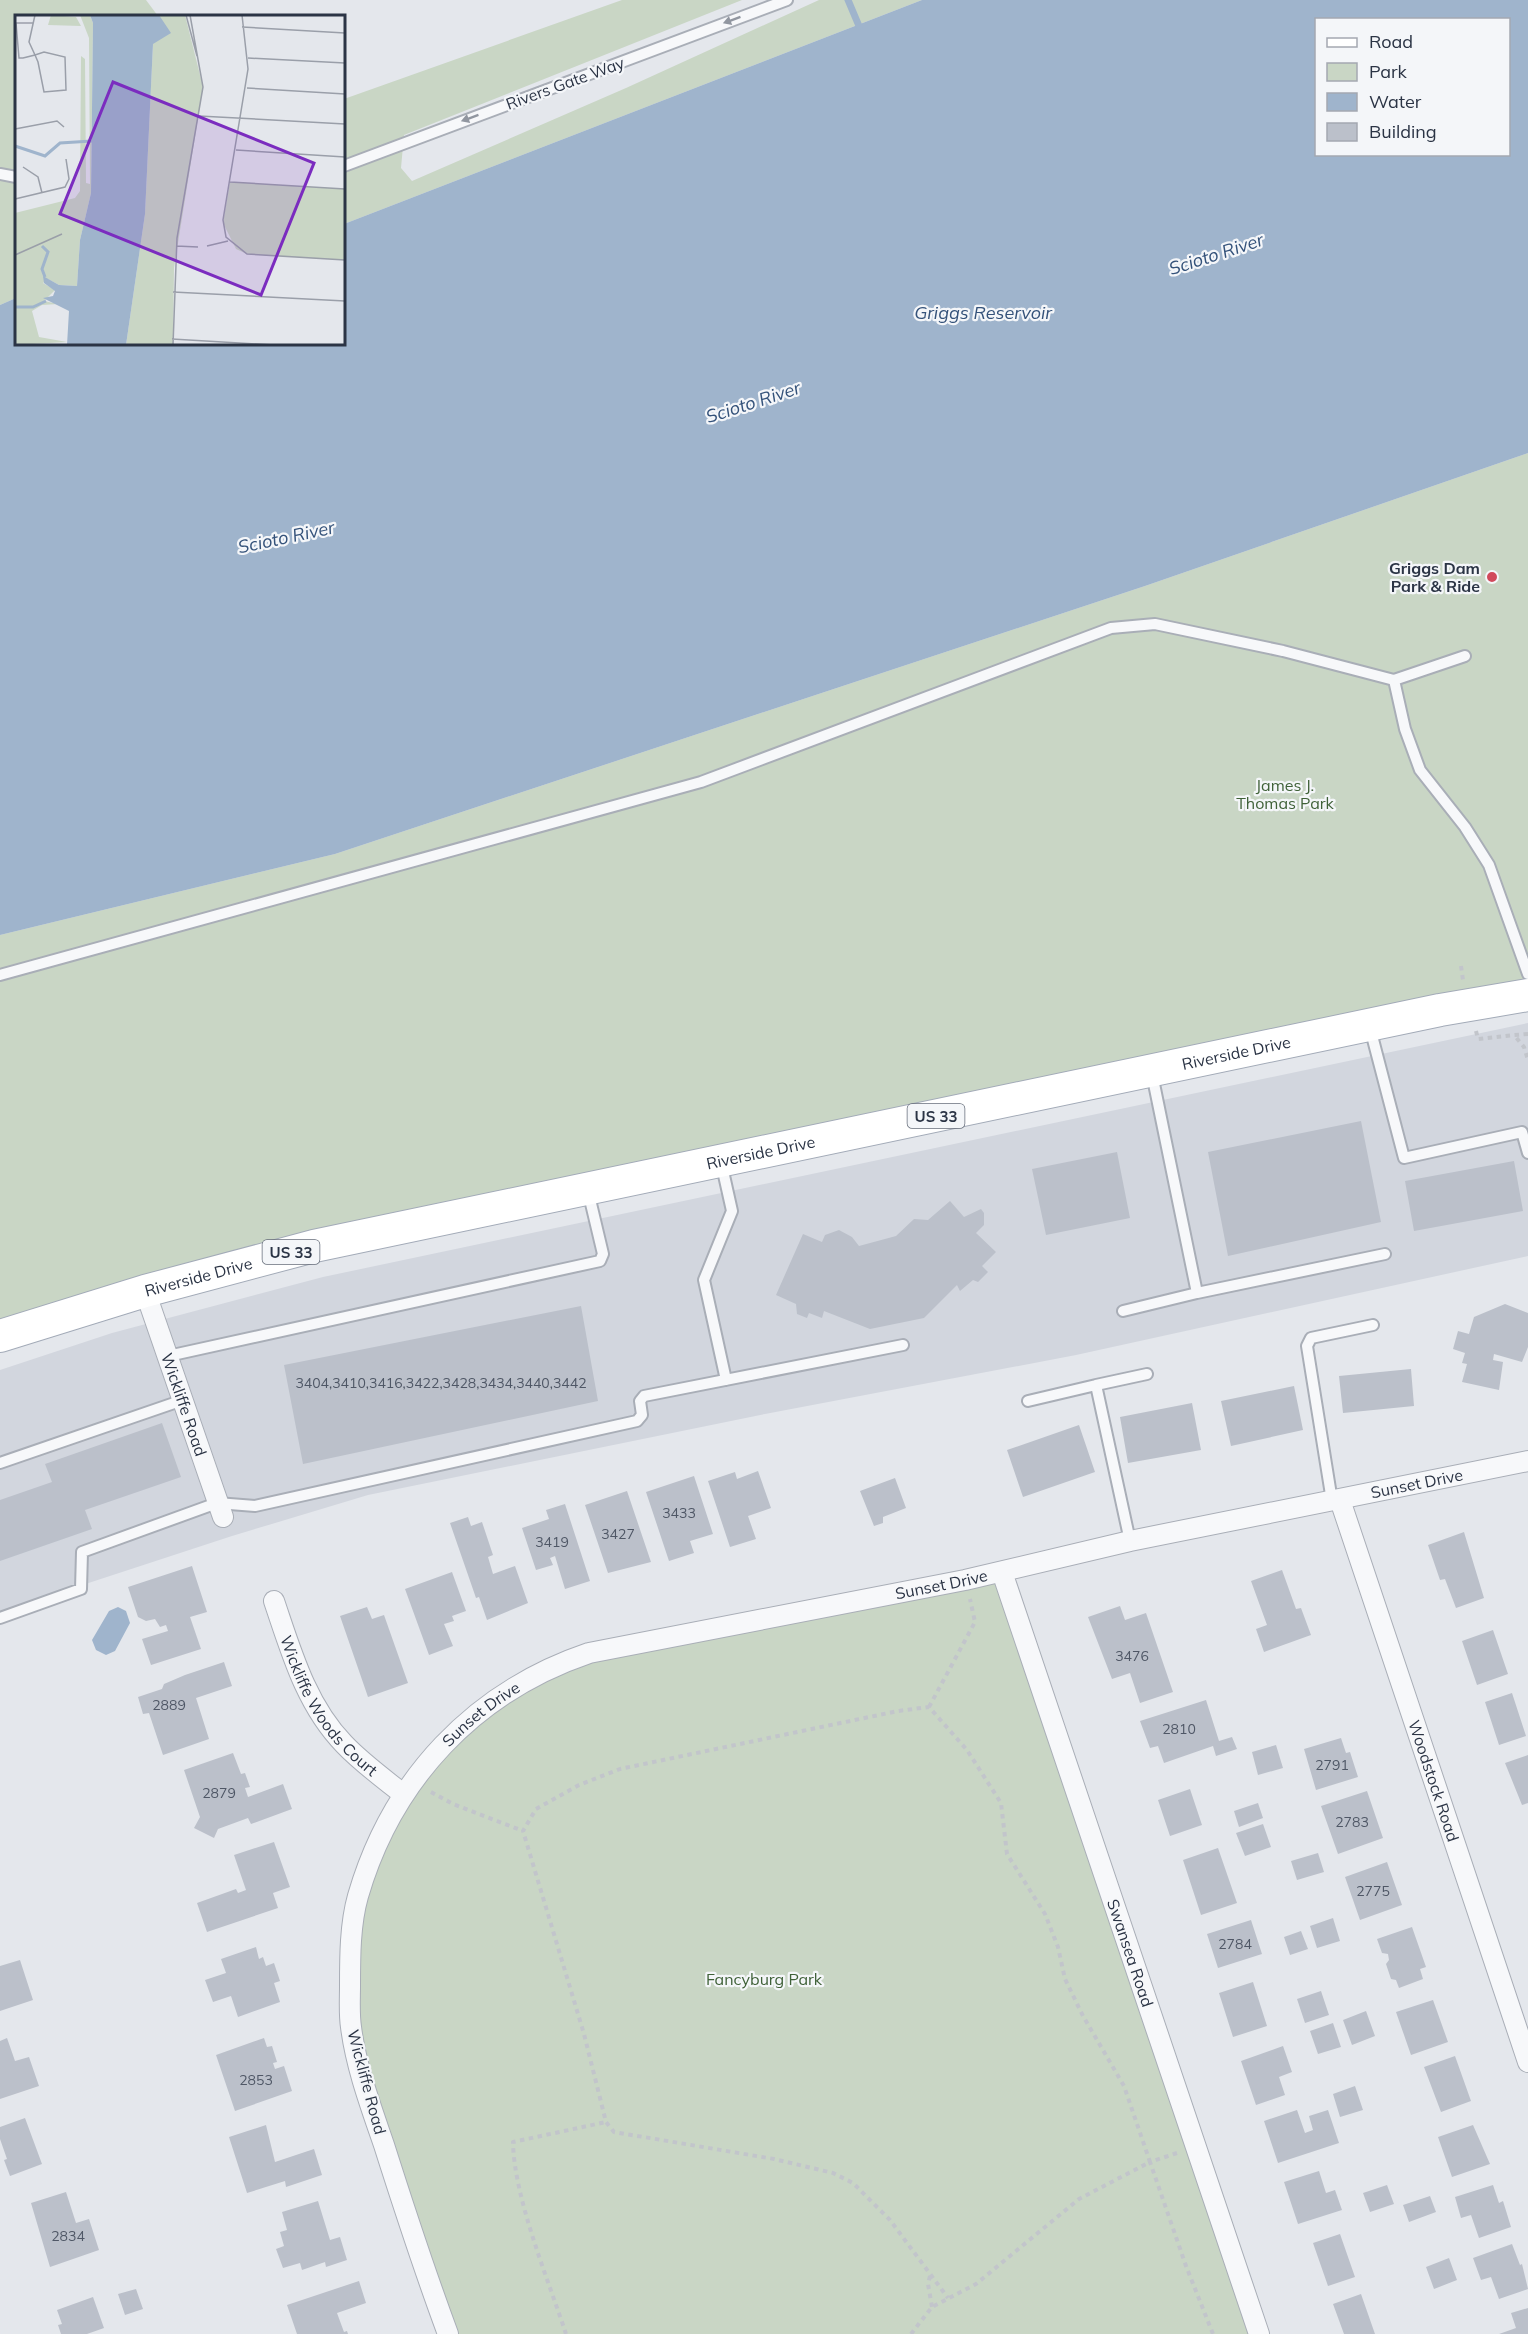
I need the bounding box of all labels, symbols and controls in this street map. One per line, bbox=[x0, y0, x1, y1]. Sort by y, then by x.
inset map bbox=[15, 15, 345, 345]
one-way arrow bbox=[723, 16, 741, 26]
legend bbox=[1315, 18, 1510, 156]
text: Road bbox=[1369, 30, 1413, 53]
street label: Rivers Gate Way bbox=[503, 52, 627, 114]
text: Park bbox=[1369, 60, 1408, 83]
text: Water bbox=[1369, 90, 1422, 113]
one-way arrow bbox=[461, 113, 479, 123]
text: Building bbox=[1369, 120, 1437, 143]
water label: Scioto River bbox=[1166, 227, 1268, 280]
water label: Griggs Reservoir bbox=[914, 301, 1053, 324]
water label: Scioto River bbox=[703, 375, 805, 428]
water label: Scioto River bbox=[236, 515, 338, 558]
place label: Griggs Dam Park & Ride bbox=[1389, 558, 1480, 596]
marker: Griggs Dam Park & Ride bbox=[1485, 570, 1499, 584]
park label: James J. Thomas Park bbox=[1236, 775, 1335, 813]
street label: Riverside Drive bbox=[1180, 1032, 1292, 1074]
road number: US 33 bbox=[908, 1104, 964, 1128]
street label: Riverside Drive bbox=[704, 1131, 817, 1174]
road number: US 33 bbox=[262, 1240, 320, 1264]
street label: Riverside Drive bbox=[142, 1253, 254, 1301]
street label: Wickliffe Road bbox=[157, 1350, 211, 1459]
house number: 3404,3410,3416,3422,3428,3434,3440,3442 bbox=[295, 1374, 587, 1392]
street label: Sunset Drive bbox=[1369, 1464, 1465, 1502]
house number: 3433 bbox=[662, 1504, 696, 1522]
house number: 3427 bbox=[601, 1525, 635, 1543]
house number: 3419 bbox=[535, 1533, 569, 1551]
street label: Sunset Drive bbox=[893, 1565, 989, 1603]
street label: Wickliffe Woods Court bbox=[276, 1633, 382, 1780]
house number: 3476 bbox=[1115, 1647, 1149, 1665]
street label: Sunset Drive bbox=[438, 1677, 523, 1751]
house number: 2889 bbox=[152, 1696, 186, 1714]
street label: Woodstock Road bbox=[1404, 1717, 1464, 1844]
house number: 2810 bbox=[1162, 1720, 1196, 1738]
house number: 2791 bbox=[1315, 1756, 1349, 1774]
house number: 2879 bbox=[202, 1784, 236, 1802]
house number: 2783 bbox=[1335, 1813, 1369, 1831]
house number: 2775 bbox=[1356, 1882, 1390, 1900]
street label: Swansea Road bbox=[1103, 1897, 1158, 2009]
house number: 2784 bbox=[1218, 1935, 1252, 1953]
park label: Fancyburg Park bbox=[706, 1969, 823, 1989]
street label: Wickliffe Road bbox=[343, 2027, 391, 2137]
house number: 2853 bbox=[239, 2071, 273, 2089]
house number: 2834 bbox=[51, 2227, 85, 2245]

